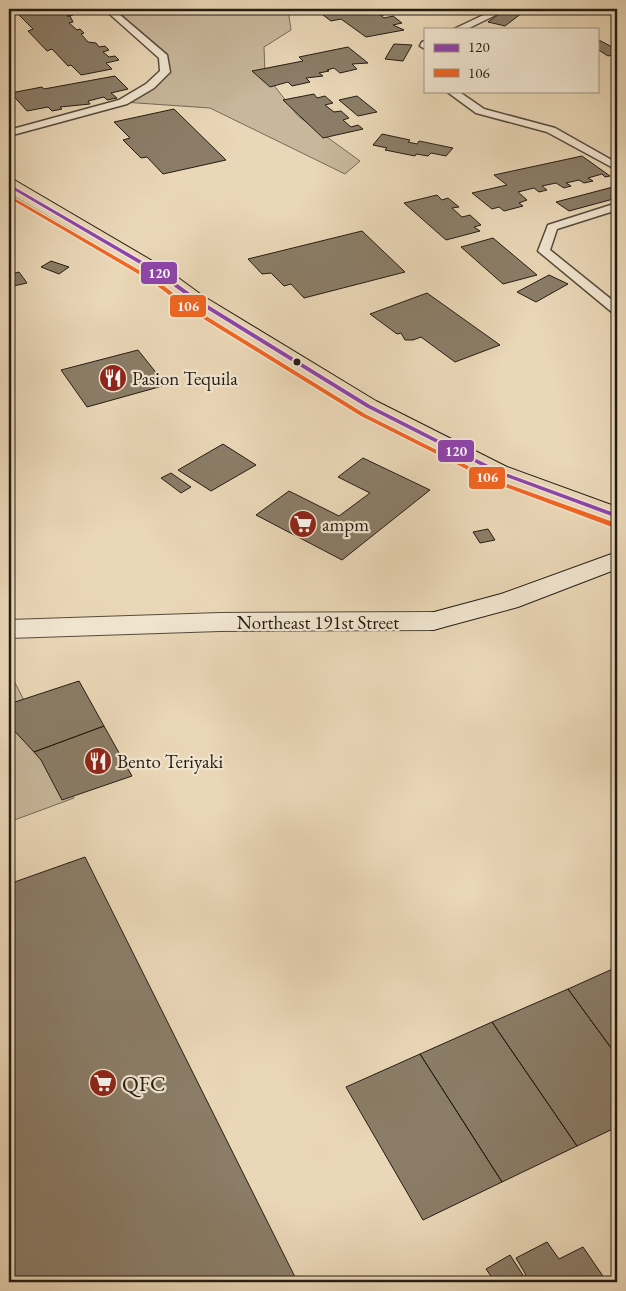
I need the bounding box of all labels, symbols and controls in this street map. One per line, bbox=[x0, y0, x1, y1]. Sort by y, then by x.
legend bbox=[424, 28, 598, 92]
text: 120 bbox=[468, 37, 490, 56]
text: 106 bbox=[468, 63, 490, 82]
line badge: 120 bbox=[140, 261, 178, 285]
text: 120 bbox=[148, 264, 171, 282]
line badge: 106 bbox=[169, 294, 207, 318]
text: 106 bbox=[177, 297, 200, 315]
unlabelled marker bbox=[292, 357, 302, 367]
restaurant icon: Pasion Tequila bbox=[98, 363, 128, 393]
place label: Pasion Tequila bbox=[132, 366, 238, 391]
line badge: 120 bbox=[437, 439, 475, 463]
text: 120 bbox=[445, 442, 468, 460]
line badge: 106 bbox=[468, 466, 506, 490]
text: 106 bbox=[476, 468, 499, 486]
supermarket icon: ampm bbox=[288, 509, 318, 539]
place label: ampm bbox=[322, 512, 369, 537]
street label: Northeast 191st Street bbox=[237, 610, 399, 635]
restaurant icon: Bento Teriyaki bbox=[83, 746, 113, 776]
place label: Bento Teriyaki bbox=[117, 749, 223, 774]
supermarket icon: QFC bbox=[88, 1068, 118, 1098]
place label: QFC bbox=[122, 1069, 166, 1098]

